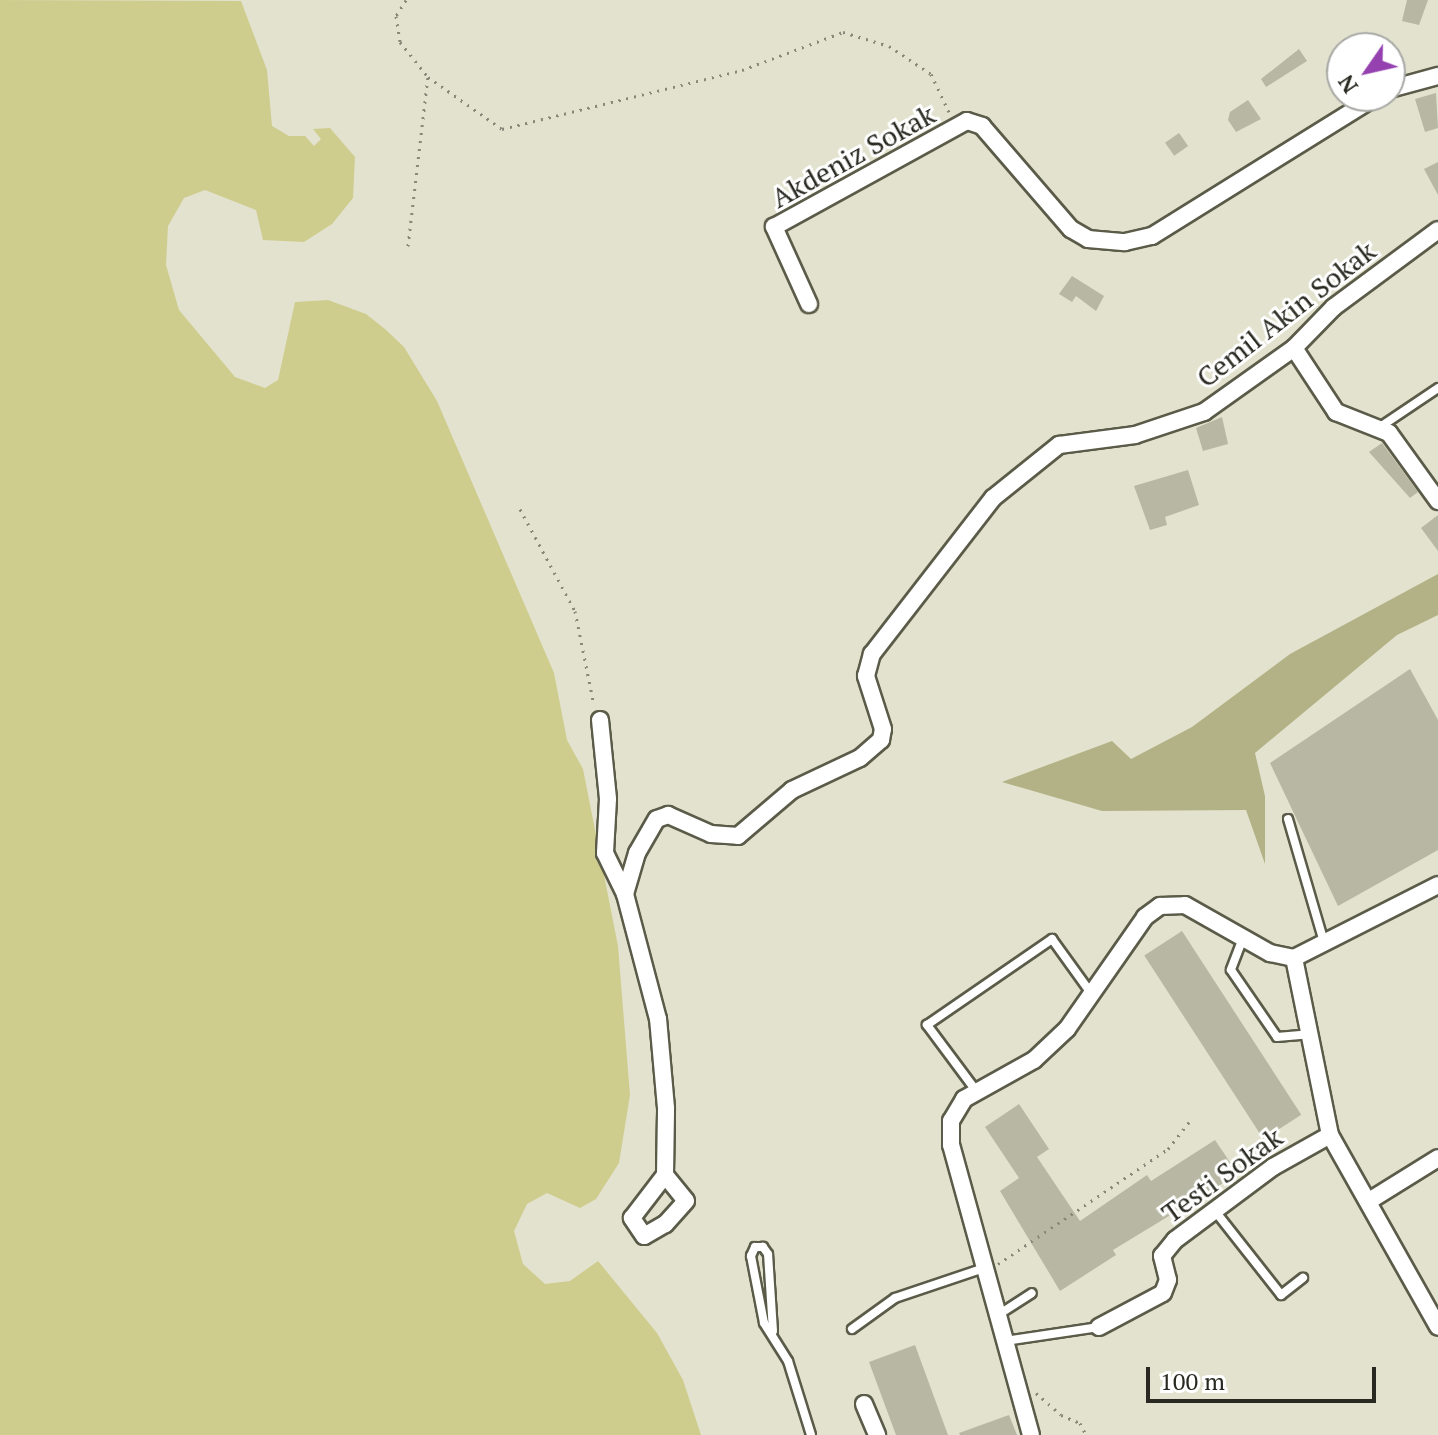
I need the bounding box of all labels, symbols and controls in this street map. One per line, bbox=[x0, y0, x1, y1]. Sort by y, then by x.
north arrow bbox=[1326, 32, 1406, 112]
text: N bbox=[1331, 70, 1364, 100]
street label: Akdeniz Sokak bbox=[765, 97, 941, 215]
street label: Cemil Akin Sokak bbox=[1190, 234, 1382, 394]
street label: Testi Sokak bbox=[1155, 1120, 1289, 1230]
scale bar bbox=[1150, 1351, 1380, 1401]
text: 100 m bbox=[1160, 1365, 1225, 1397]

